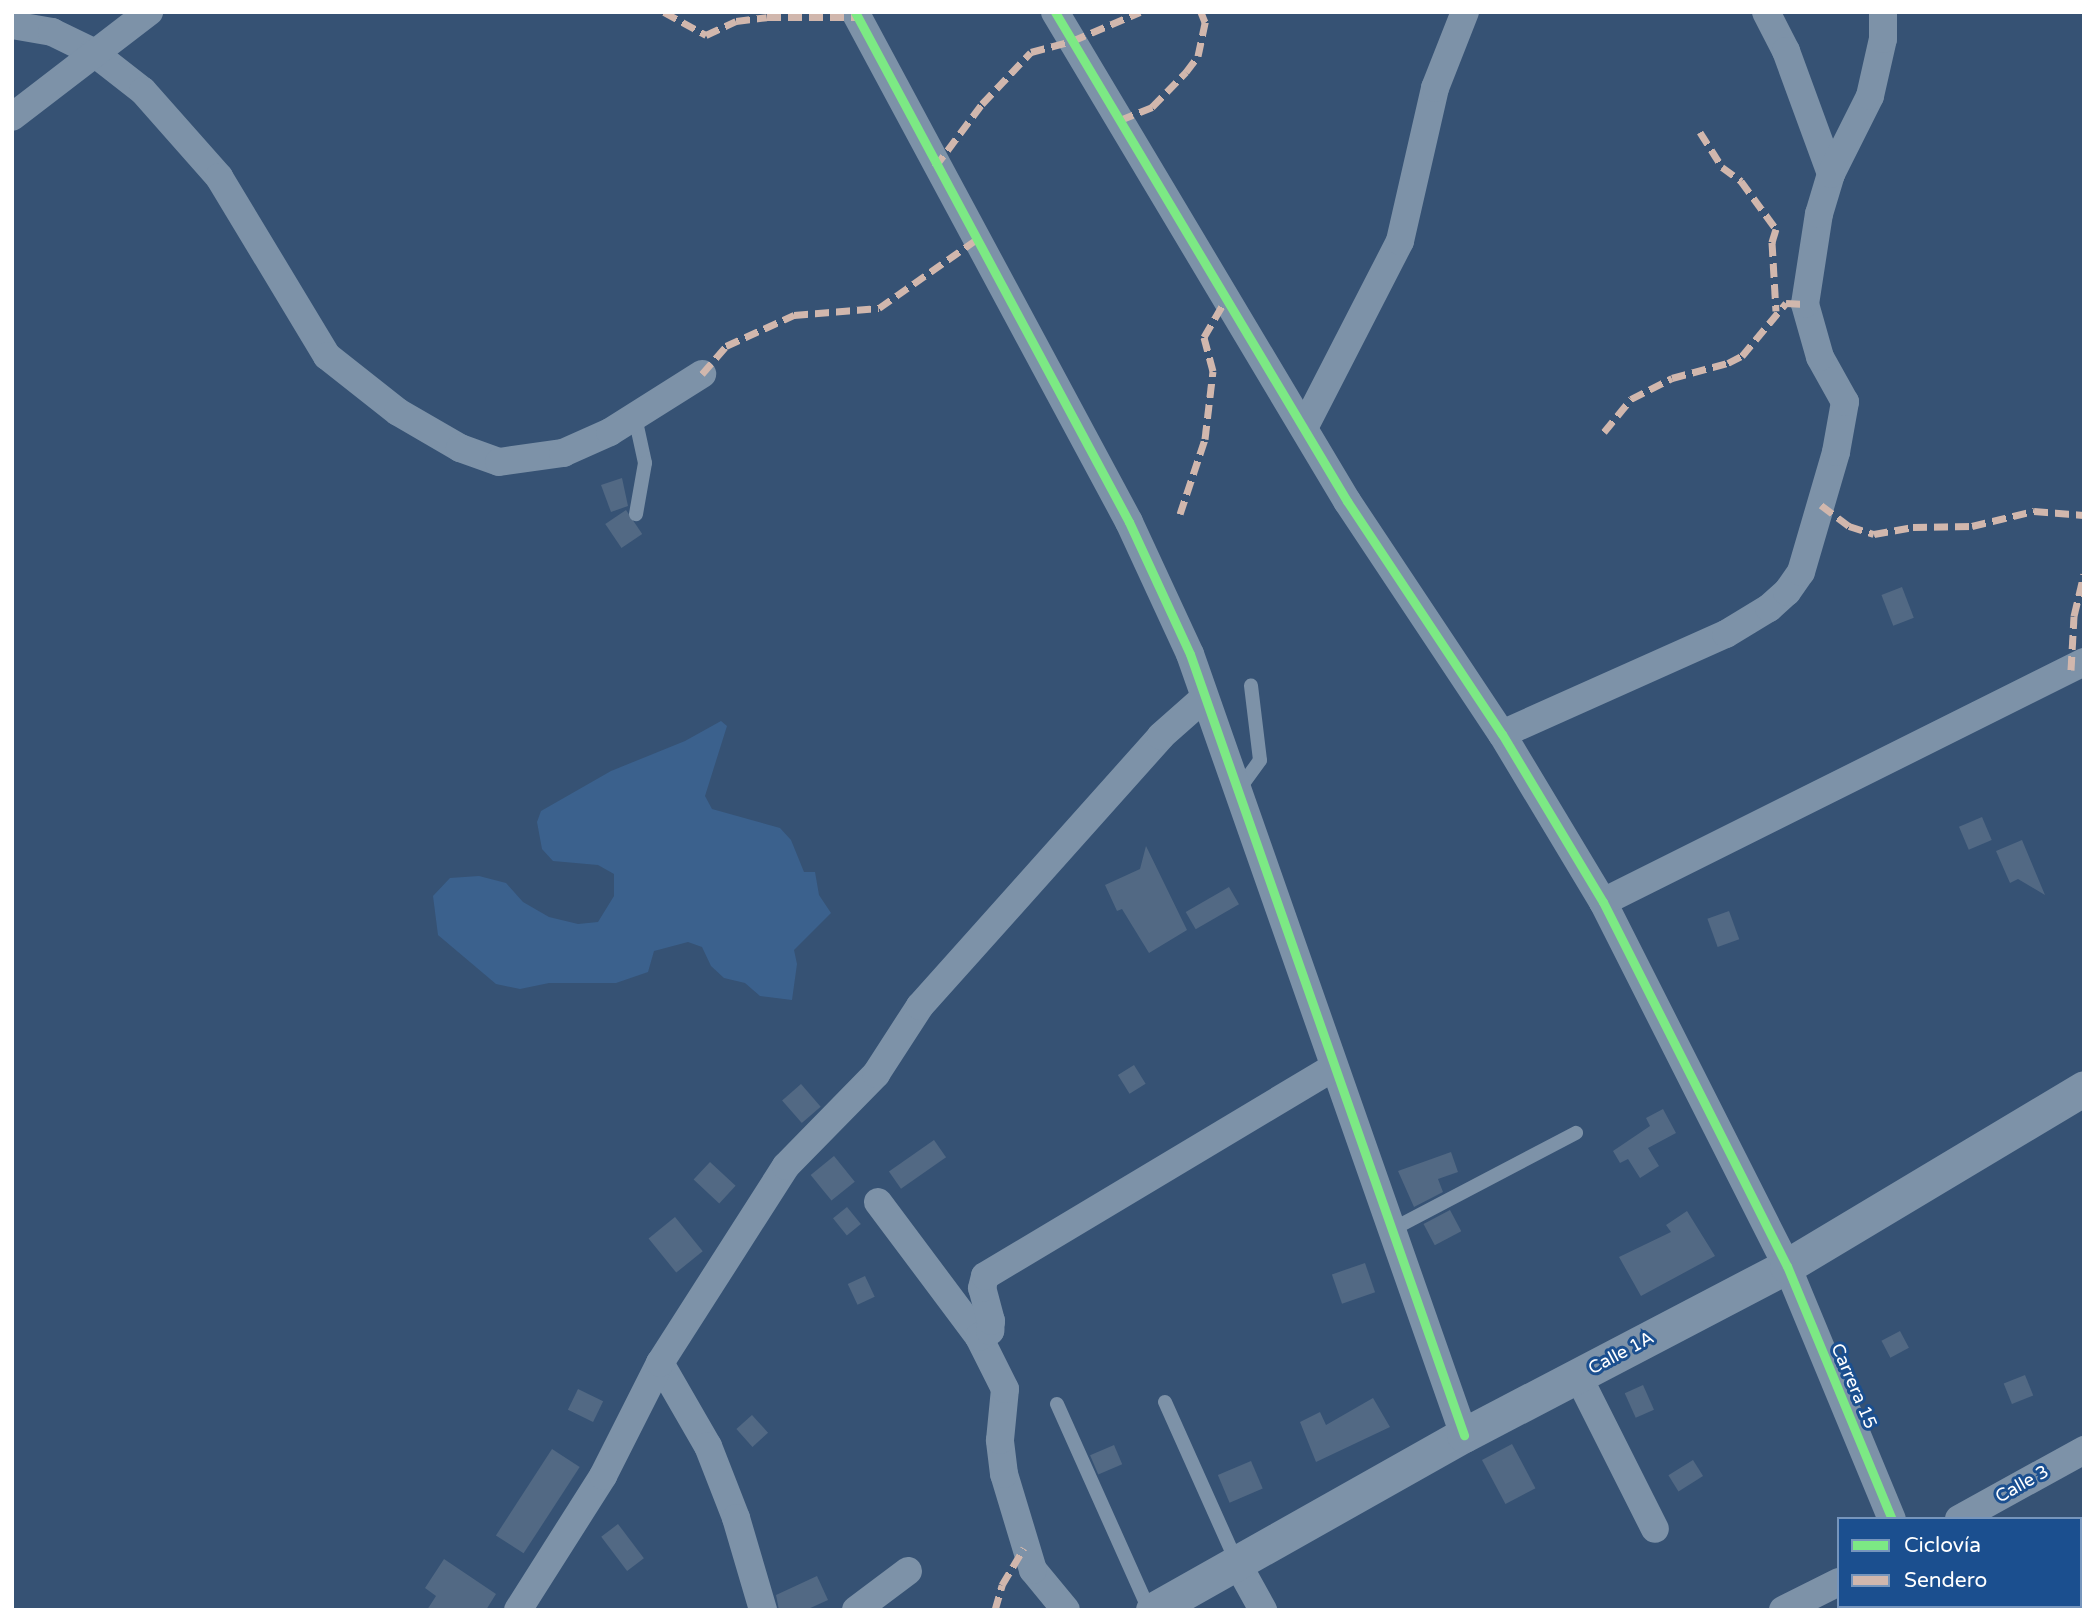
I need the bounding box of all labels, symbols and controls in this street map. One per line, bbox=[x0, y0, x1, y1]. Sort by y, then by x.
street label: Calle 1A bbox=[1585, 1327, 1657, 1379]
street label: Carrera 15 bbox=[1826, 1340, 1882, 1432]
street label: Calle 3 bbox=[1992, 1461, 2052, 1507]
legend bbox=[1837, 1517, 2082, 1608]
text: Ciclovía bbox=[1904, 1533, 1981, 1558]
text: Sendero bbox=[1904, 1568, 1987, 1593]

